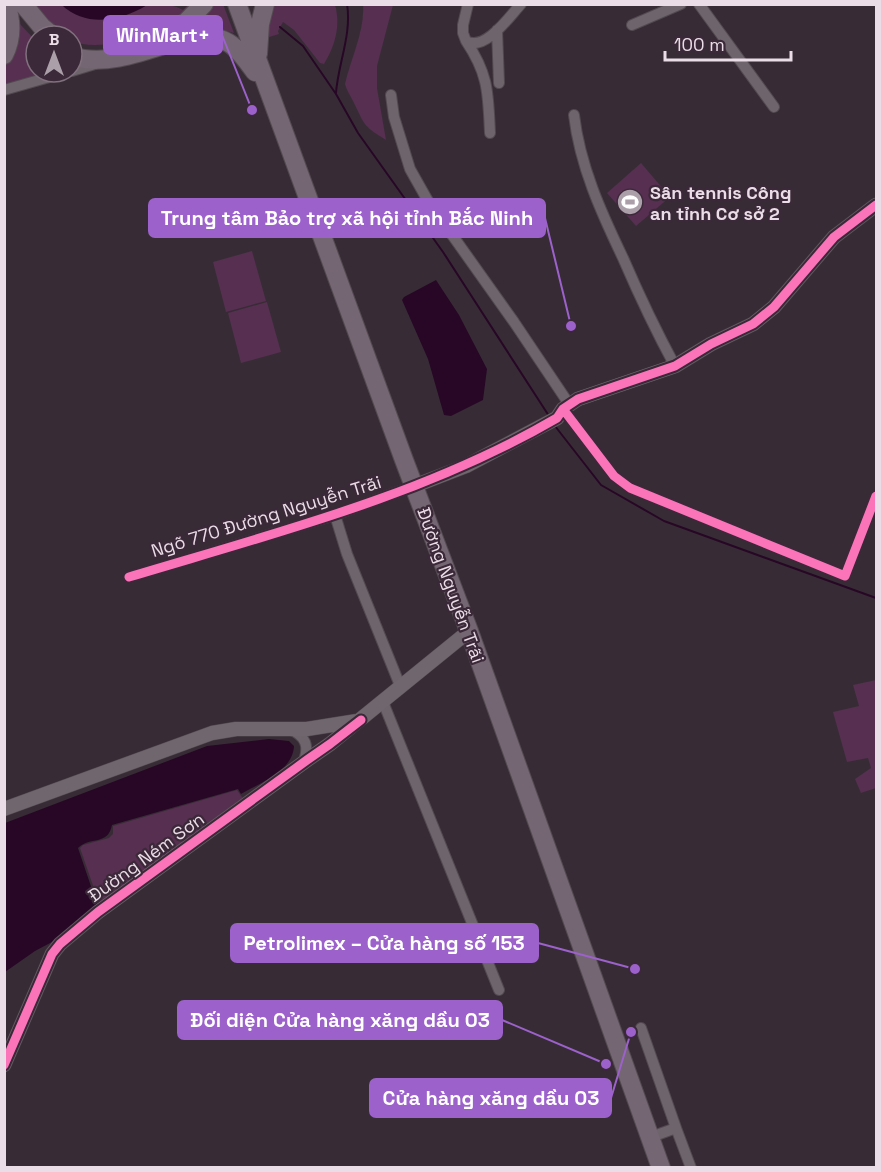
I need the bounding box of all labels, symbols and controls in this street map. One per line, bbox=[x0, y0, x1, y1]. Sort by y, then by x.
callout: WinMart+ bbox=[104, 16, 222, 54]
text: WinMart+ bbox=[116, 22, 210, 48]
north arrow bbox=[24, 24, 84, 84]
scale bar bbox=[665, 24, 791, 62]
text: B bbox=[49, 29, 59, 50]
text: 100 m bbox=[674, 33, 725, 56]
place label: Sân tennis Công an tỉnh Cơ sở 2 bbox=[650, 181, 791, 225]
sports icon: Sân tennis Công an tỉnh Cơ sở 2 bbox=[615, 187, 645, 217]
callout: Trung tâm Bảo trợ xã hội tỉnh Bắc Ninh bbox=[149, 199, 545, 237]
text: Trung tâm Bảo trợ xã hội tỉnh Bắc Ninh bbox=[161, 205, 533, 231]
street label: Ngõ 770 Đường Nguyễn Trãi bbox=[148, 470, 384, 562]
street label: Đường Nguyễn Trãi bbox=[412, 504, 490, 666]
street label: Đường Ném Sơn bbox=[83, 807, 209, 907]
callout: Petrolimex – Cửa hàng số 153 bbox=[231, 924, 538, 962]
text: Petrolimex – Cửa hàng số 153 bbox=[243, 930, 525, 956]
callout: Đối diện Cửa hàng xăng dầu 03 bbox=[178, 1001, 502, 1039]
text: Đối diện Cửa hàng xăng dầu 03 bbox=[190, 1007, 490, 1033]
callout: Cửa hàng xăng dầu 03 bbox=[370, 1079, 611, 1117]
text: Cửa hàng xăng dầu 03 bbox=[383, 1085, 599, 1111]

